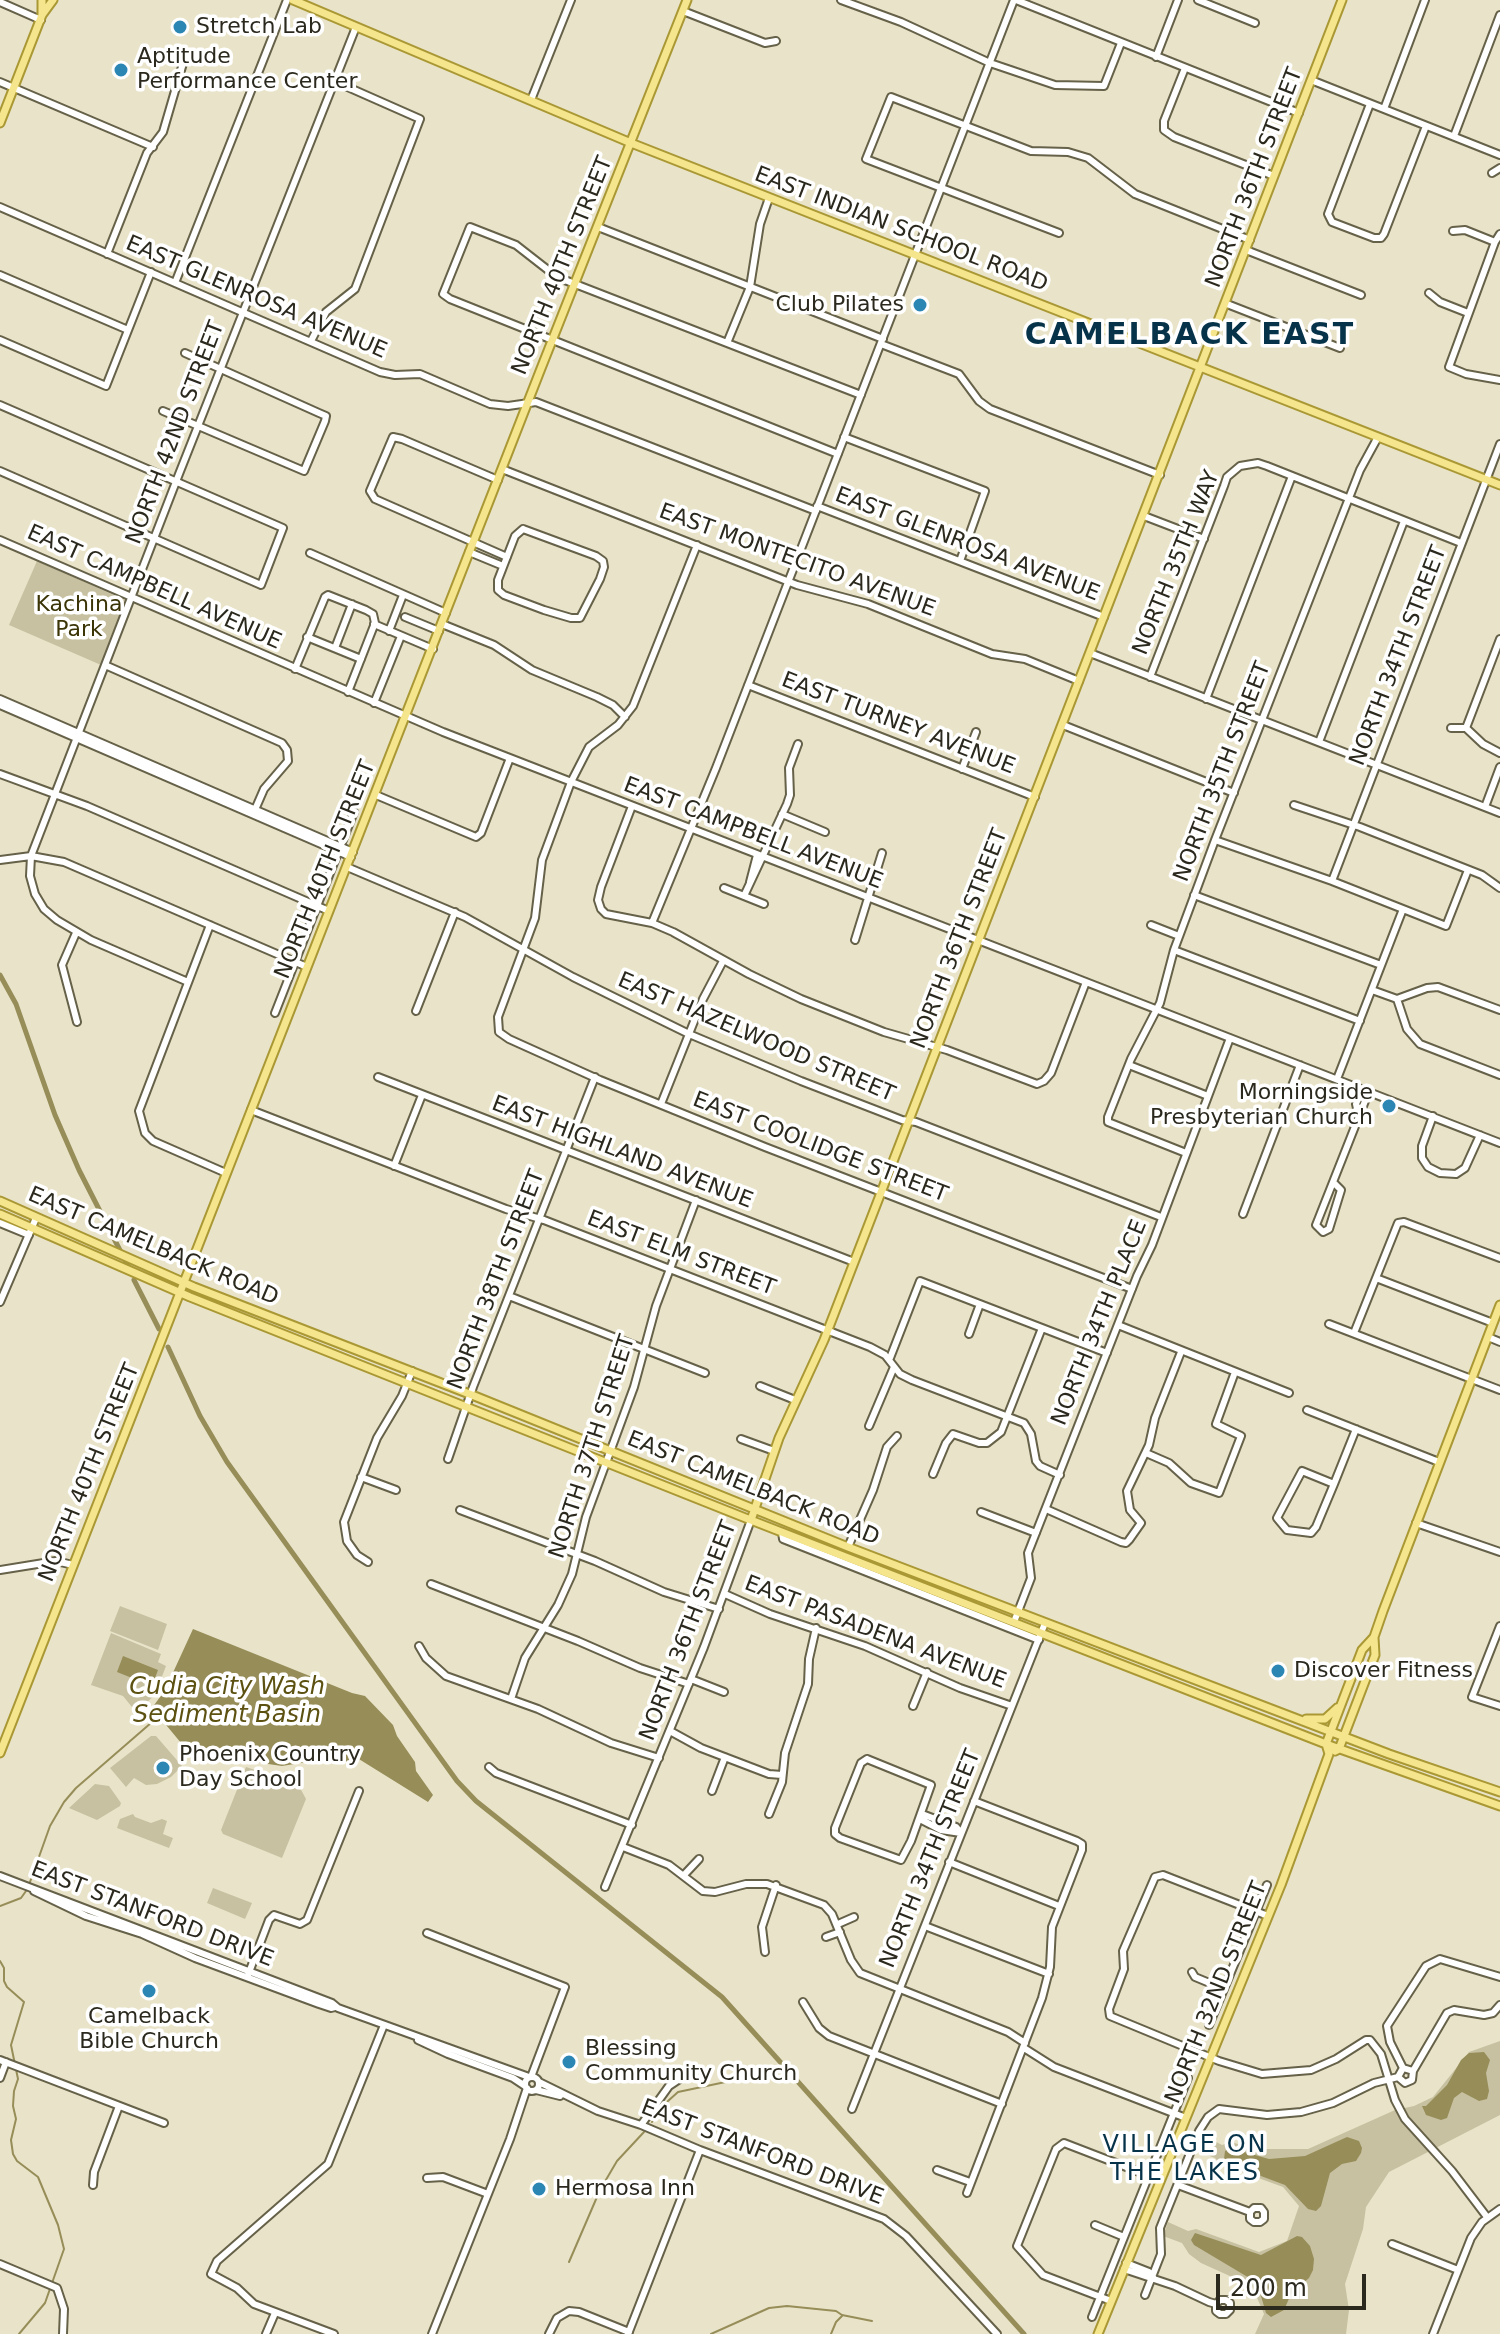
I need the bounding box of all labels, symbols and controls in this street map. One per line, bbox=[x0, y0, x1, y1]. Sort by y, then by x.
place label: Stretch Lab bbox=[196, 14, 322, 40]
marker: Stretch Lab bbox=[171, 18, 189, 36]
place label: Aptitude Performance Center bbox=[137, 44, 357, 96]
marker: Aptitude Performance Center bbox=[112, 61, 130, 79]
street label: NORTH 36TH STREET bbox=[1201, 64, 1309, 292]
street label: NORTH 40TH STREET bbox=[507, 153, 619, 379]
street label: EAST INDIAN SCHOOL ROAD bbox=[751, 162, 1051, 298]
street label: EAST GLENROSA AVENUE bbox=[121, 231, 391, 365]
place label: Club Pilates bbox=[776, 292, 904, 318]
marker: Club Pilates bbox=[911, 296, 929, 314]
street label: NORTH 42ND STREET bbox=[121, 318, 231, 548]
district label: CAMELBACK EAST bbox=[1025, 318, 1355, 354]
street label: NORTH 35TH WAY bbox=[1128, 467, 1226, 659]
street label: EAST GLENROSA AVENUE bbox=[831, 482, 1103, 608]
street label: EAST MONTECITO AVENUE bbox=[655, 499, 939, 623]
street label: EAST CAMPBELL AVENUE bbox=[23, 520, 285, 656]
street label: NORTH 34TH STREET bbox=[1345, 542, 1453, 770]
park label: Kachina Park bbox=[35, 592, 123, 644]
street label: NORTH 35TH STREET bbox=[1169, 658, 1277, 886]
street label: EAST TURNEY AVENUE bbox=[777, 667, 1019, 781]
street label: NORTH 40TH STREET bbox=[270, 757, 382, 983]
street label: EAST CAMPBELL AVENUE bbox=[620, 772, 886, 896]
street label: NORTH 36TH STREET bbox=[906, 825, 1014, 1053]
street label: EAST HAZELWOOD STREET bbox=[614, 968, 898, 1108]
place label: Morningside Presbyterian Church bbox=[1150, 1080, 1373, 1132]
street label: EAST COOLIDGE STREET bbox=[689, 1087, 951, 1209]
street label: EAST HIGHLAND AVENUE bbox=[488, 1091, 756, 1215]
marker: Morningside Presbyterian Church bbox=[1380, 1097, 1398, 1115]
street label: NORTH 38TH STREET bbox=[443, 1166, 551, 1394]
street label: EAST CAMELBACK ROAD bbox=[24, 1182, 282, 1312]
street label: EAST ELM STREET bbox=[583, 1206, 779, 1302]
street label: NORTH 34TH PLACE bbox=[1047, 1216, 1153, 1430]
street label: NORTH 37TH STREET bbox=[544, 1332, 642, 1562]
street label: NORTH 40TH STREET bbox=[34, 1360, 146, 1586]
street label: EAST CAMELBACK ROAD bbox=[623, 1426, 883, 1552]
street label: NORTH 36TH STREET bbox=[635, 1517, 743, 1745]
street label: EAST PASADENA AVENUE bbox=[740, 1571, 1010, 1695]
place label: Discover Fitness bbox=[1294, 1658, 1473, 1684]
marker: Discover Fitness bbox=[1269, 1662, 1287, 1680]
water label: Cudia City Wash Sediment Basin bbox=[129, 1674, 325, 1730]
place label: Phoenix Country Day School bbox=[179, 1742, 361, 1794]
street label: NORTH 34TH STREET bbox=[875, 1746, 987, 1972]
marker: Phoenix Country Day School bbox=[154, 1759, 172, 1777]
street label: EAST STANFORD DRIVE bbox=[27, 1857, 277, 1973]
street label: NORTH 32ND STREET bbox=[1160, 1878, 1274, 2108]
marker: Camelback Bible Church bbox=[140, 1982, 158, 2000]
place label: Camelback Bible Church bbox=[79, 2004, 219, 2056]
place label: Blessing Community Church bbox=[585, 2036, 797, 2088]
marker: Blessing Community Church bbox=[560, 2053, 578, 2071]
street label: EAST STANFORD DRIVE bbox=[637, 2095, 887, 2211]
district label: VILLAGE ON THE LAKES bbox=[1102, 2132, 1268, 2188]
place label: Hermosa Inn bbox=[555, 2176, 695, 2202]
marker: Hermosa Inn bbox=[530, 2180, 548, 2198]
scale bar bbox=[1220, 2258, 1370, 2308]
text: 200 m bbox=[1230, 2274, 1307, 2302]

